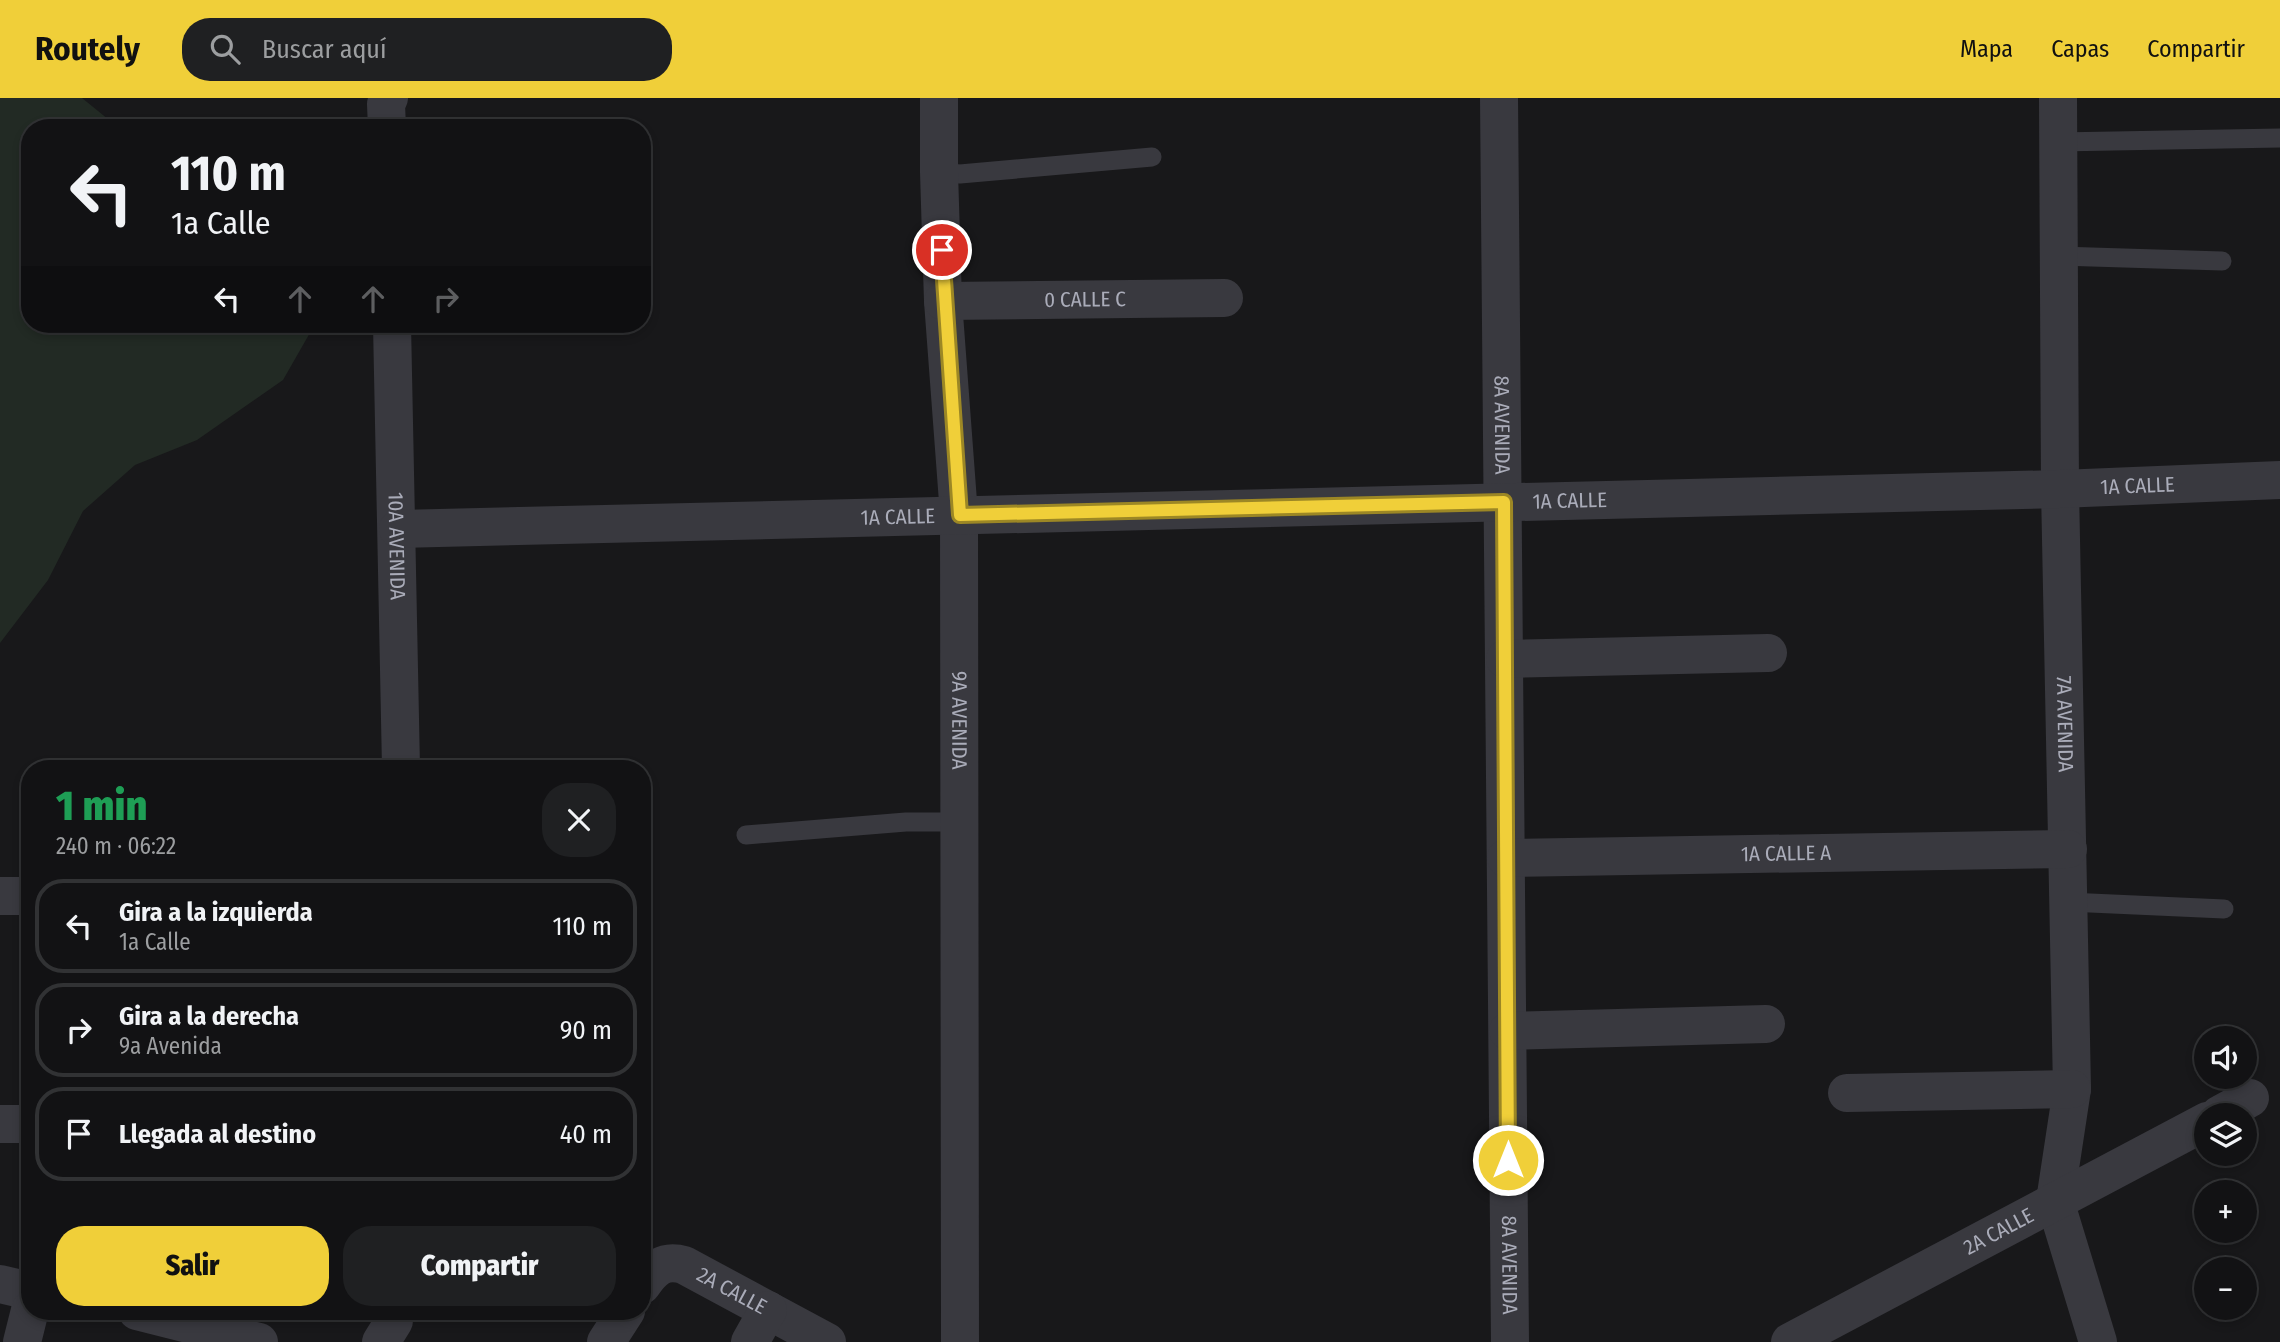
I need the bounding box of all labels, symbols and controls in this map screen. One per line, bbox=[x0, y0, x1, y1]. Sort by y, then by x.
search box bbox=[182, 18, 672, 81]
text: Routely bbox=[35, 29, 140, 69]
icon: search bbox=[206, 30, 244, 68]
text: Buscar aquí bbox=[262, 34, 387, 65]
text: Mapa bbox=[1960, 35, 2013, 63]
text: Capas bbox=[2051, 35, 2109, 63]
text: Compartir bbox=[2147, 35, 2245, 63]
text: 110 m bbox=[171, 144, 286, 203]
icon: left bbox=[56, 147, 147, 238]
text: 1a Calle bbox=[171, 204, 271, 242]
pin bbox=[912, 220, 972, 280]
icon: arrive bbox=[923, 231, 961, 269]
icon: left bbox=[208, 280, 246, 318]
icon: ahead bbox=[281, 280, 319, 318]
icon: ahead bbox=[354, 280, 392, 318]
icon: right bbox=[427, 280, 465, 318]
street label: 0 CALLE C bbox=[1044, 286, 1126, 313]
street label: 8A AVENIDA bbox=[1488, 375, 1515, 475]
street label: 1A CALLE bbox=[2100, 471, 2175, 500]
street label: 1A CALLE bbox=[1532, 487, 1607, 515]
street label: 10A AVENIDA bbox=[382, 492, 411, 600]
street label: 1A CALLE bbox=[860, 503, 935, 531]
street label: 9A AVENIDA bbox=[946, 671, 972, 770]
street label: 7A AVENIDA bbox=[2051, 675, 2079, 772]
text: 1 min bbox=[56, 781, 147, 831]
button: close bbox=[542, 783, 616, 857]
text: 240 m · 06:22 bbox=[56, 832, 176, 860]
street label: 1A CALLE A bbox=[1741, 840, 1831, 867]
text: Gira a la izquierda bbox=[119, 897, 313, 928]
icon: left bbox=[60, 907, 98, 945]
text: 110 m bbox=[552, 911, 612, 942]
text: 1a Calle bbox=[119, 928, 191, 956]
text: Gira a la derecha bbox=[119, 1001, 299, 1032]
icon: right bbox=[60, 1011, 98, 1049]
text: 90 m bbox=[560, 1015, 612, 1046]
map controls bbox=[2194, 1026, 2257, 1320]
button: sound bbox=[2194, 1026, 2257, 1089]
text: 9a Avenida bbox=[119, 1032, 222, 1060]
button: layers bbox=[2194, 1103, 2257, 1166]
icon: arrive bbox=[60, 1115, 98, 1153]
text: Llegada al destino bbox=[119, 1119, 316, 1150]
text: 40 m bbox=[560, 1119, 612, 1150]
position arrow bbox=[1471, 1123, 1545, 1197]
button: + bbox=[2194, 1180, 2257, 1243]
street label: 2A CALLE bbox=[1959, 1202, 2038, 1261]
street label: 8A AVENIDA bbox=[1496, 1215, 1523, 1315]
button: Salir bbox=[56, 1226, 329, 1306]
button: Compartir bbox=[343, 1226, 616, 1306]
button: − bbox=[2194, 1257, 2257, 1320]
street label: 2A CALLE bbox=[692, 1261, 771, 1320]

